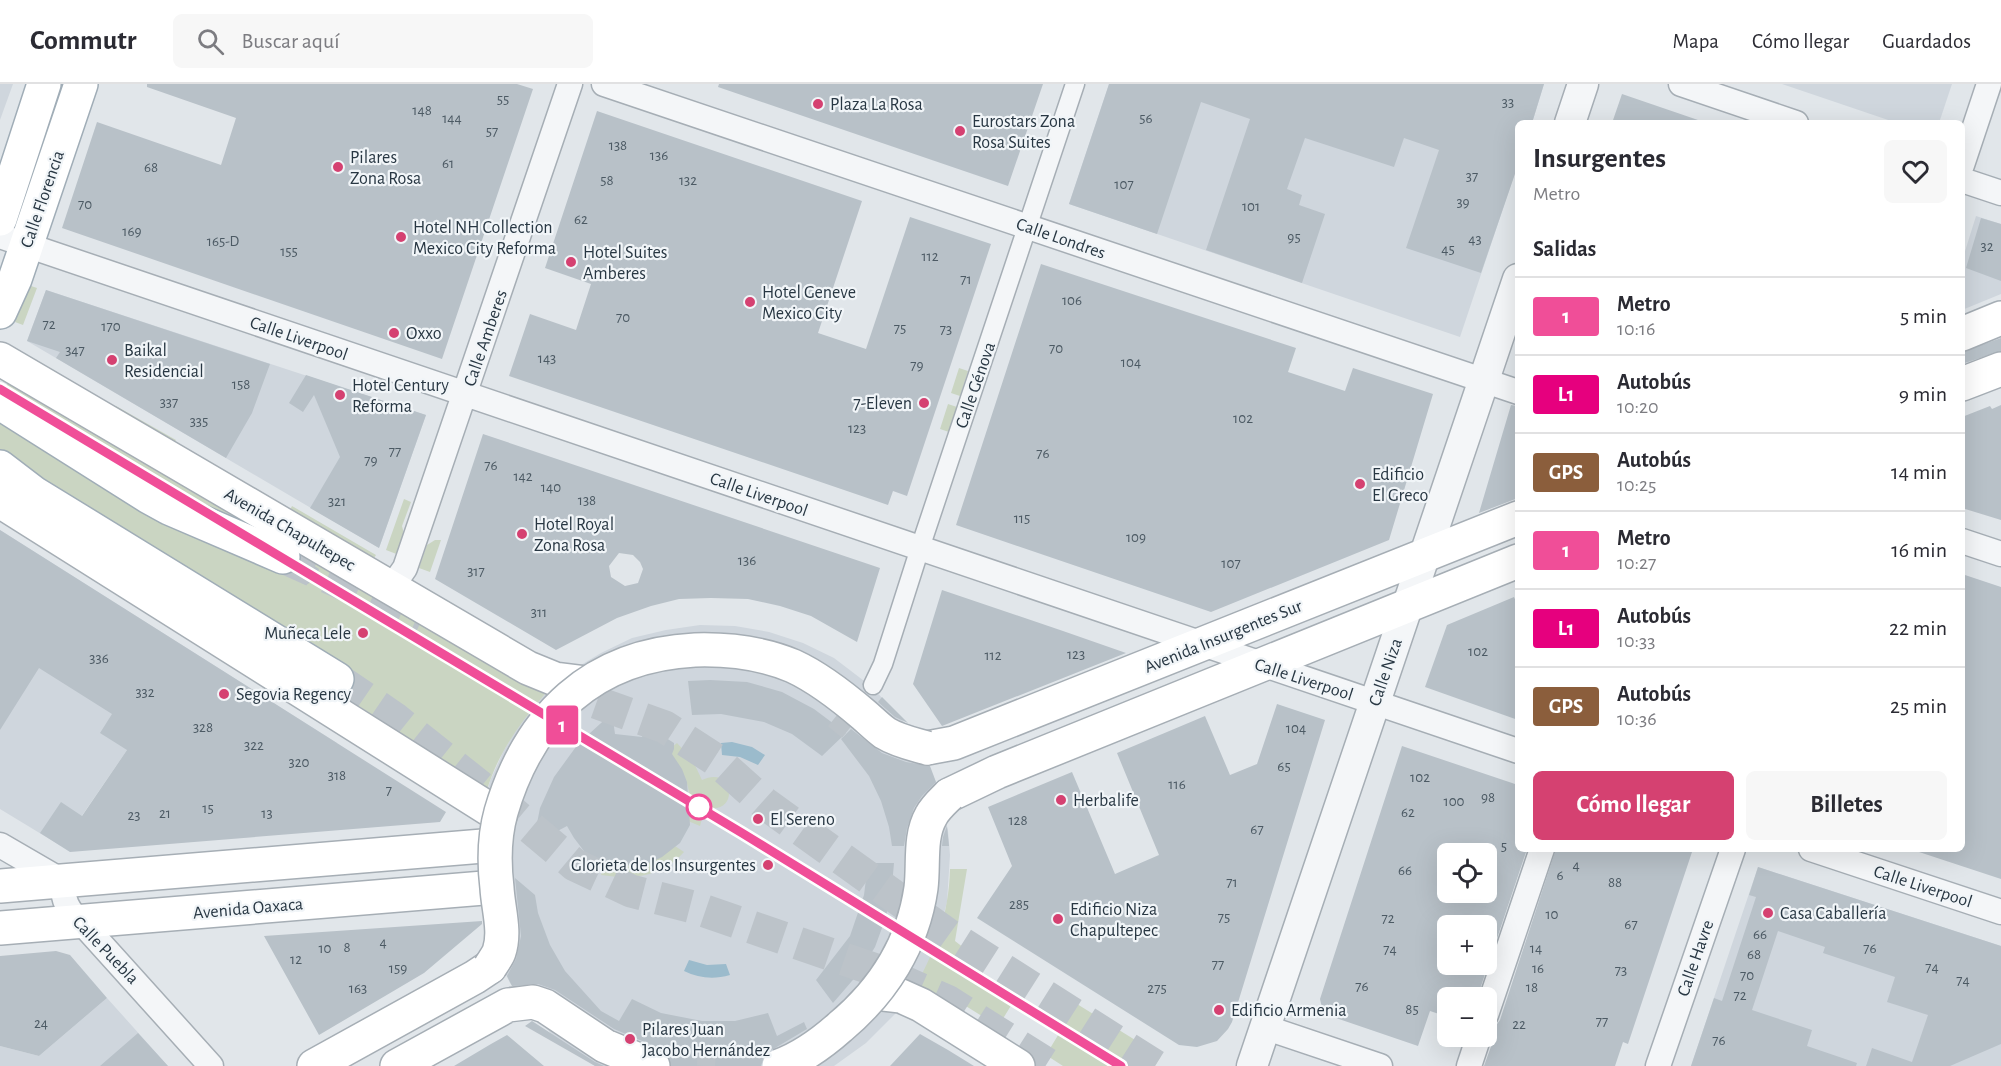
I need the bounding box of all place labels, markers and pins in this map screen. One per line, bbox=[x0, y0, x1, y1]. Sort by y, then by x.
place label: Plaza La Rosa bbox=[830, 96, 923, 114]
marker: Plaza La Rosa bbox=[811, 97, 825, 111]
place label: Eurostars Zona Rosa Suites bbox=[972, 113, 1075, 152]
marker: Eurostars Zona Rosa Suites bbox=[953, 124, 967, 138]
place label: Pilares Zona Rosa bbox=[350, 149, 421, 188]
marker: Pilares Zona Rosa bbox=[331, 160, 345, 174]
place label: Hotel NH Collection Mexico City Reforma bbox=[413, 219, 556, 258]
marker: Hotel NH Collection Mexico City Reforma bbox=[394, 230, 408, 244]
place label: Hotel Suites Amberes bbox=[583, 244, 667, 283]
marker: Hotel Suites Amberes bbox=[564, 255, 578, 269]
place label: Hotel Geneve Mexico City bbox=[762, 284, 856, 323]
marker: Hotel Geneve Mexico City bbox=[743, 295, 757, 309]
place label: Oxxo bbox=[406, 325, 442, 343]
marker: Oxxo bbox=[387, 326, 401, 340]
place label: Baikal Residencial bbox=[124, 342, 204, 381]
marker: Baikal Residencial bbox=[105, 353, 119, 367]
place label: Hotel Century Reforma bbox=[352, 377, 449, 416]
marker: Hotel Century Reforma bbox=[333, 388, 347, 402]
place label: 7-Eleven bbox=[853, 395, 912, 413]
marker: 7-Eleven bbox=[917, 396, 931, 410]
place label: Edificio El Greco bbox=[1372, 466, 1429, 505]
marker: Edificio El Greco bbox=[1353, 477, 1367, 491]
place label: Hotel Royal Zona Rosa bbox=[534, 516, 614, 555]
marker: Hotel Royal Zona Rosa bbox=[515, 527, 529, 541]
place label: Muñeca Lele bbox=[264, 625, 351, 643]
marker: Muñeca Lele bbox=[356, 626, 370, 640]
place label: Segovia Regency bbox=[236, 686, 352, 704]
marker: Segovia Regency bbox=[217, 687, 231, 701]
place label: Herbalife bbox=[1073, 792, 1139, 810]
marker: Herbalife bbox=[1054, 793, 1068, 807]
unlabelled marker bbox=[686, 794, 712, 820]
place label: El Sereno bbox=[770, 811, 835, 829]
marker: El Sereno bbox=[751, 812, 765, 826]
place label: Glorieta de los Insurgentes bbox=[571, 857, 756, 875]
marker: Glorieta de los Insurgentes bbox=[761, 858, 775, 872]
place label: Edificio Niza Chapultepec bbox=[1070, 901, 1158, 940]
place label: Casa Caballería bbox=[1780, 905, 1887, 923]
marker: Casa Caballería bbox=[1761, 906, 1775, 920]
marker: Edificio Niza Chapultepec bbox=[1051, 912, 1065, 926]
place label: Edificio Armenia bbox=[1231, 1002, 1347, 1020]
marker: Edificio Armenia bbox=[1212, 1003, 1226, 1017]
place label: Pilares Juan Jacobo Hernández bbox=[642, 1021, 770, 1060]
marker: Pilares Juan Jacobo Hernández bbox=[623, 1032, 637, 1046]

